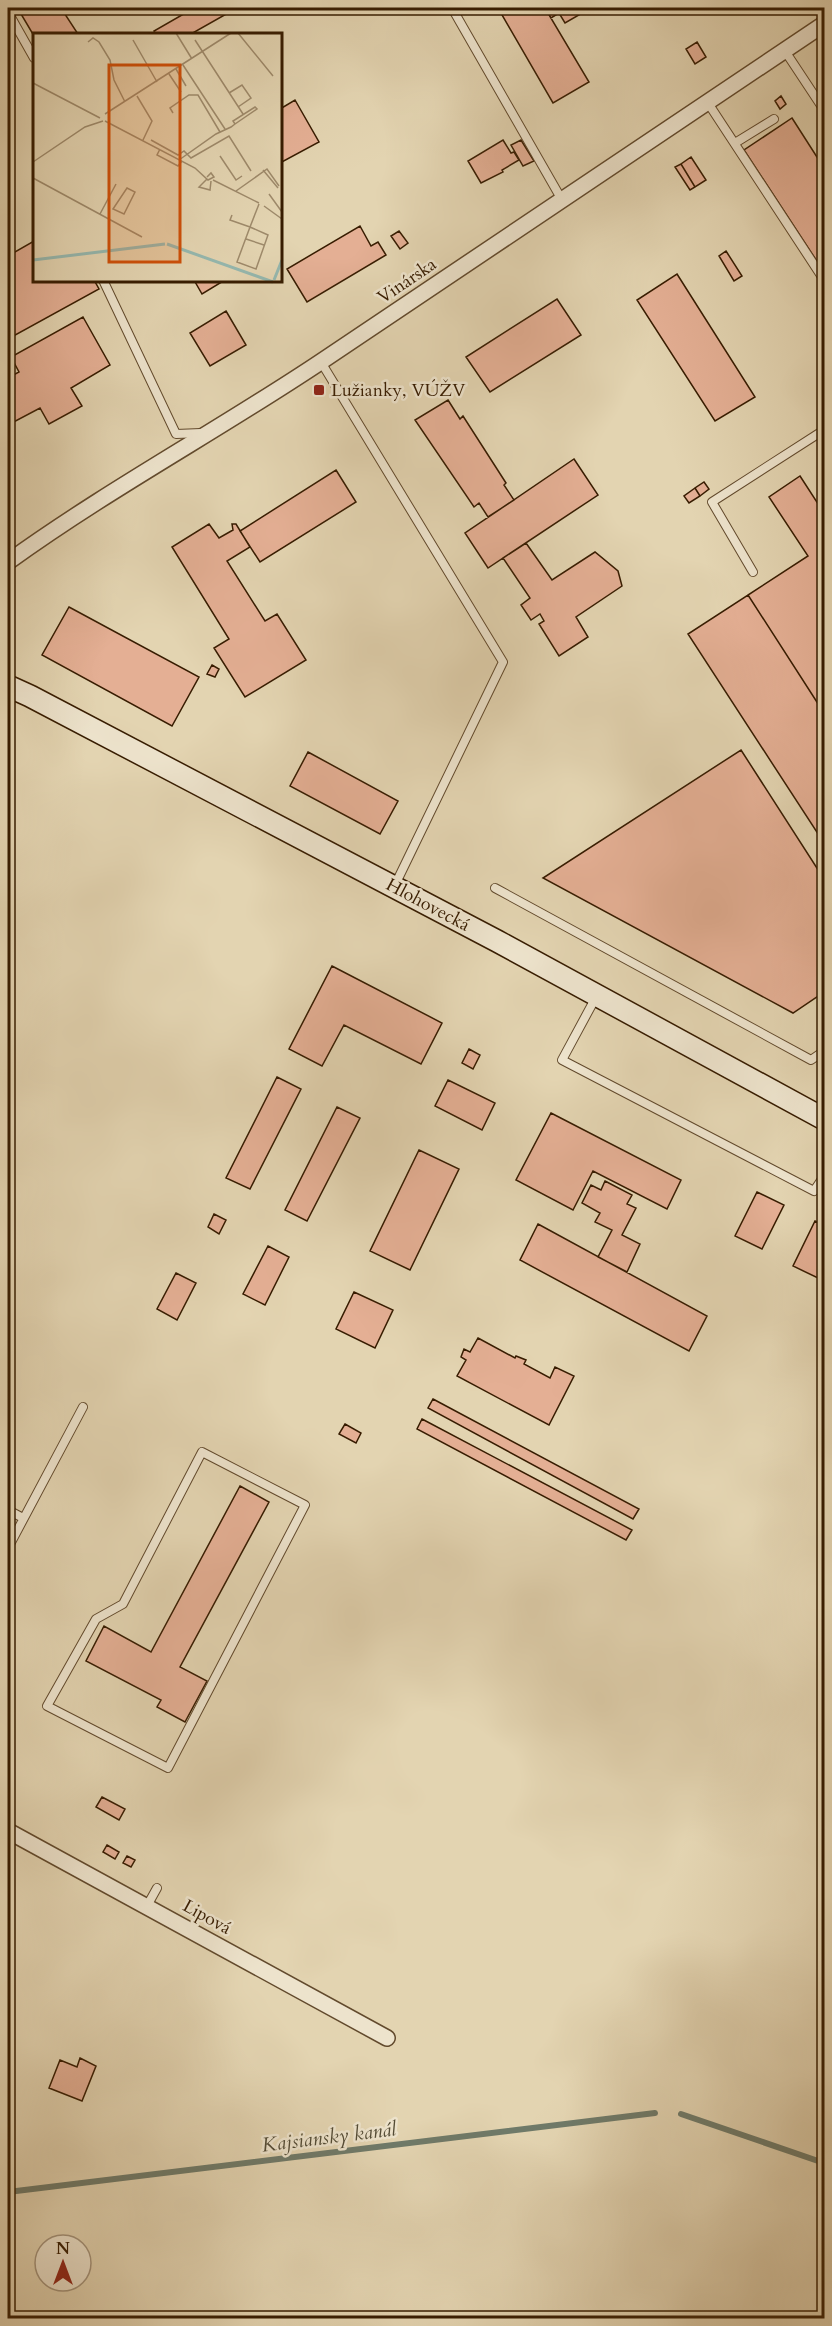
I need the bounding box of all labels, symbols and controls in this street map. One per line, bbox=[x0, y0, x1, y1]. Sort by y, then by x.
inset map bbox=[33, 33, 282, 282]
street label: Vinárska bbox=[373, 252, 442, 310]
place label: Lužianky, VÚŽV bbox=[331, 378, 466, 403]
marker: Lužianky, VÚŽV bbox=[312, 383, 326, 397]
street label: Hlohovecká bbox=[382, 872, 475, 938]
street label: Lipová bbox=[178, 1893, 236, 1941]
water label: Kajsiansky kanál bbox=[260, 2115, 398, 2159]
north arrow bbox=[33, 2233, 93, 2293]
text: N bbox=[56, 2238, 70, 2260]

